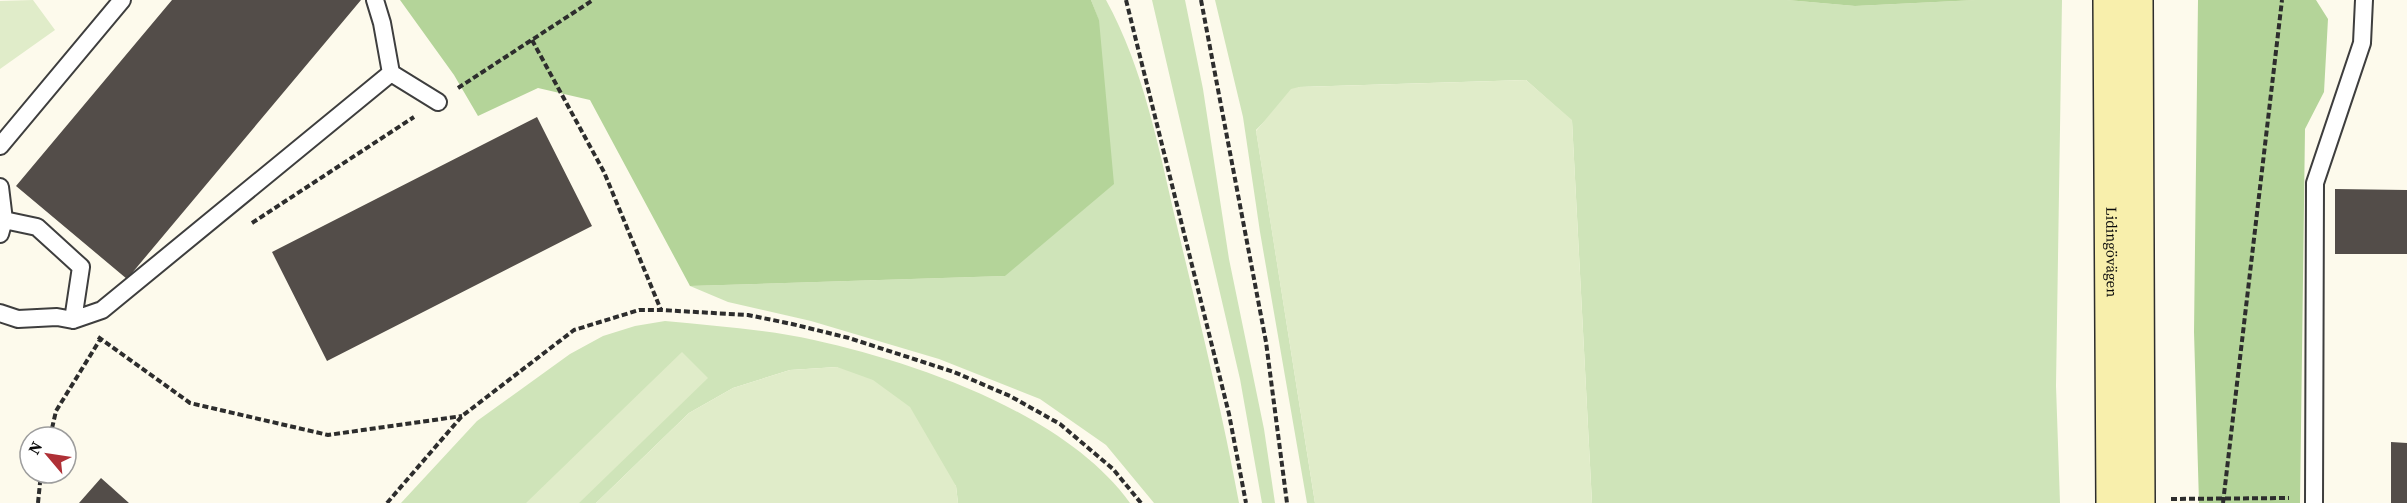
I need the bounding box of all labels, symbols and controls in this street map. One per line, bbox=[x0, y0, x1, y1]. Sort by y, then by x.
street label: Lidingövägen bbox=[2101, 207, 2123, 297]
north arrow bbox=[18, 425, 78, 485]
text: N bbox=[22, 437, 47, 458]

